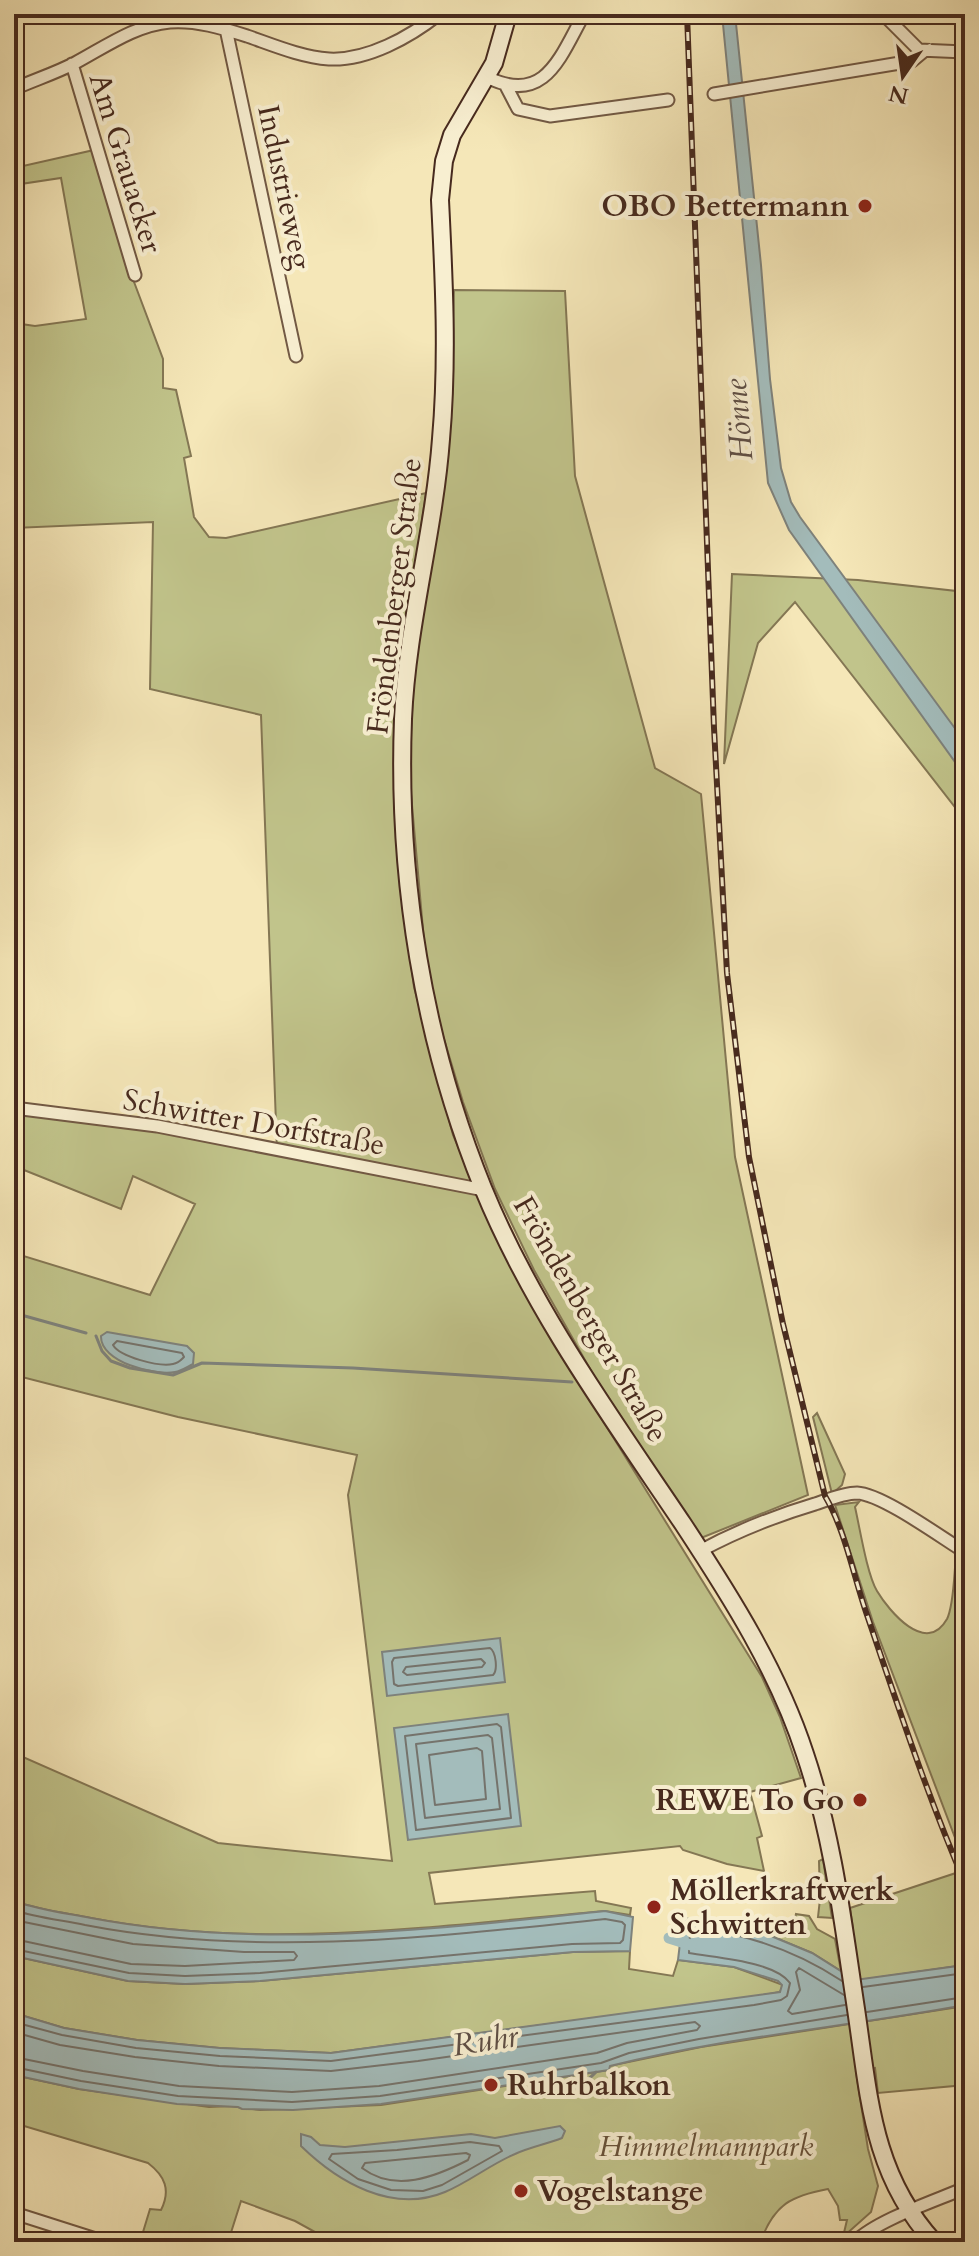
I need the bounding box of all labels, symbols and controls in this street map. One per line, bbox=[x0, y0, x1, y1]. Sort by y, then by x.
north arrow bbox=[863, 36, 943, 116]
street label: Am Grauacker bbox=[79, 68, 172, 258]
text: N bbox=[886, 78, 911, 111]
street label: Industrieweg bbox=[247, 101, 322, 273]
place label: OBO Bettermann bbox=[601, 186, 849, 227]
marker: OBO Bettermann bbox=[856, 197, 874, 215]
water label: Hönne bbox=[713, 376, 765, 463]
street label: Fröndenberger Straße bbox=[357, 456, 432, 737]
street label: Schwitter Dorfstraße bbox=[120, 1079, 388, 1166]
street label: Fröndenberger Straße bbox=[503, 1189, 678, 1450]
place label: REWE To Go bbox=[655, 1780, 844, 1821]
marker: REWE To Go bbox=[851, 1791, 869, 1809]
place label: Möllerkraftwerk Schwitten bbox=[670, 1870, 895, 1945]
marker: Möllerkraftwerk Schwitten bbox=[645, 1898, 663, 1916]
water label: Ruhr bbox=[449, 2014, 523, 2068]
place label: Ruhrbalkon bbox=[507, 2065, 671, 2106]
marker: Ruhrbalkon bbox=[482, 2076, 500, 2094]
park label: Himmelmannpark bbox=[599, 2126, 814, 2167]
place label: Vogelstange bbox=[537, 2171, 704, 2212]
marker: Vogelstange bbox=[512, 2182, 530, 2200]

